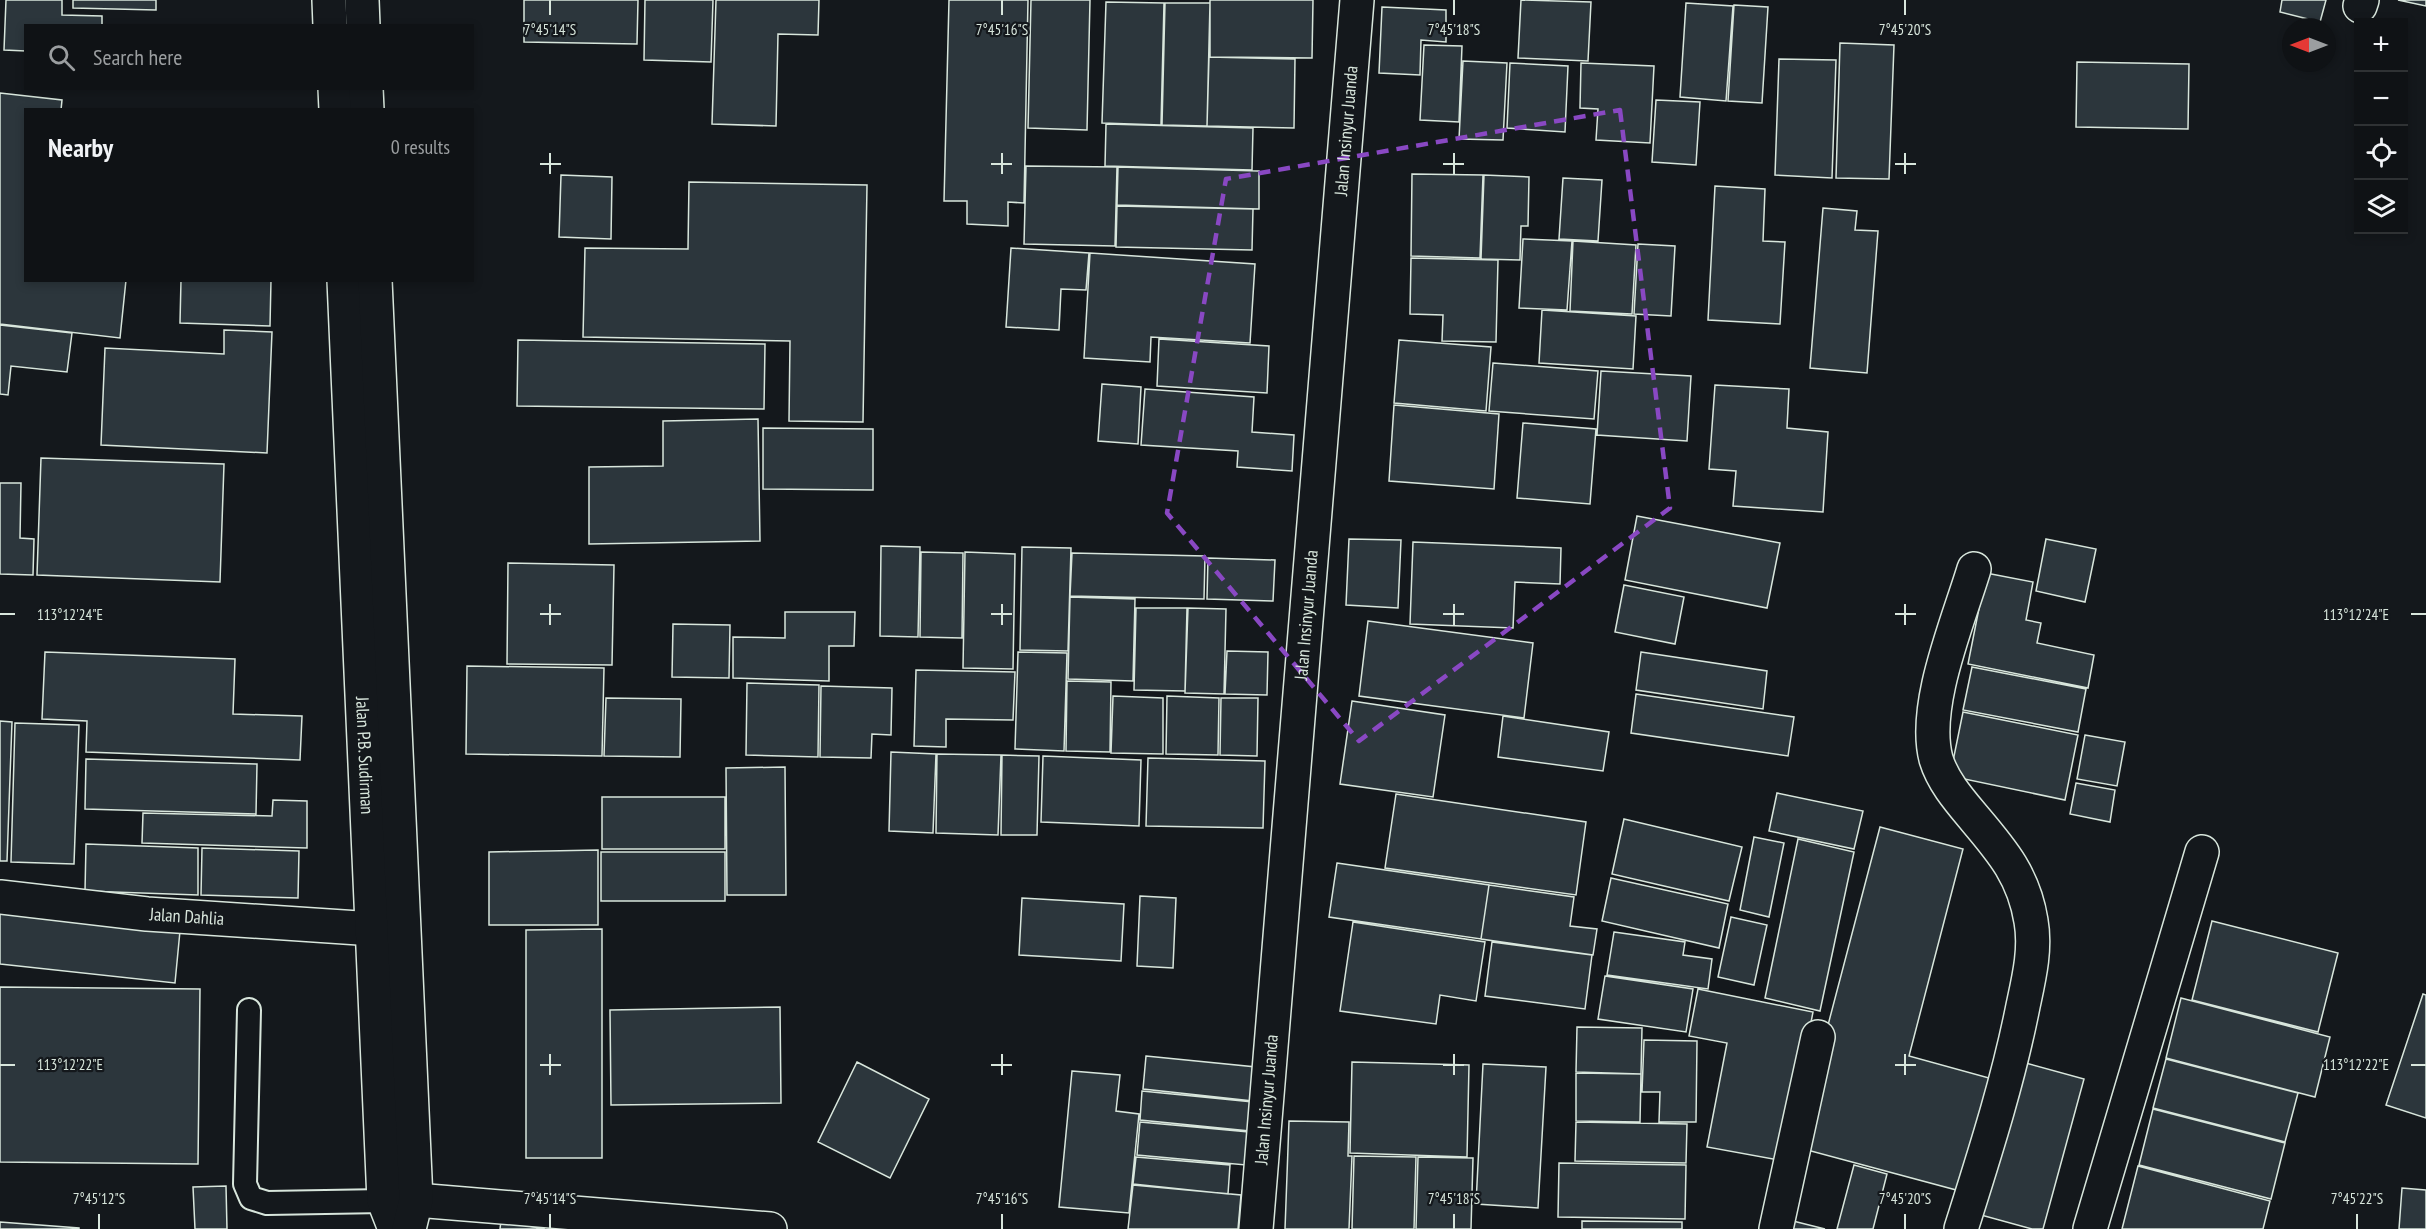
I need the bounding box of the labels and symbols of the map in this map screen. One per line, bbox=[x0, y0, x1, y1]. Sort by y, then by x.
north arrow bbox=[2282, 18, 2336, 72]
text: 7°45'14"S bbox=[524, 20, 576, 39]
text: 7°45'16"S bbox=[976, 20, 1028, 39]
text: 7°45'18"S bbox=[1428, 20, 1480, 39]
text: 7°45'20"S bbox=[1879, 20, 1931, 39]
street label: Jalan Insinyur Juanda bbox=[1329, 65, 1363, 198]
street label: Jalan Insinyur Juanda bbox=[1289, 549, 1323, 682]
text: 113°12'24"E bbox=[37, 605, 103, 624]
text: 113°12'24"E bbox=[2323, 605, 2389, 624]
street label: Jalan P.B. Sudirman bbox=[351, 695, 379, 815]
street label: Jalan Dahlia bbox=[148, 902, 225, 930]
street label: Jalan Insinyur Juanda bbox=[1249, 1034, 1283, 1166]
text: 113°12'22"E bbox=[37, 1055, 103, 1074]
text: 113°12'22"E bbox=[2323, 1055, 2389, 1074]
text: 7°45'12"S bbox=[73, 1189, 125, 1208]
text: 7°45'14"S bbox=[524, 1189, 576, 1208]
text: 7°45'16"S bbox=[976, 1189, 1028, 1208]
text: 7°45'18"S bbox=[1428, 1189, 1480, 1208]
text: 7°45'20"S bbox=[1879, 1189, 1931, 1208]
text: 7°45'22"S bbox=[2331, 1189, 2383, 1208]

